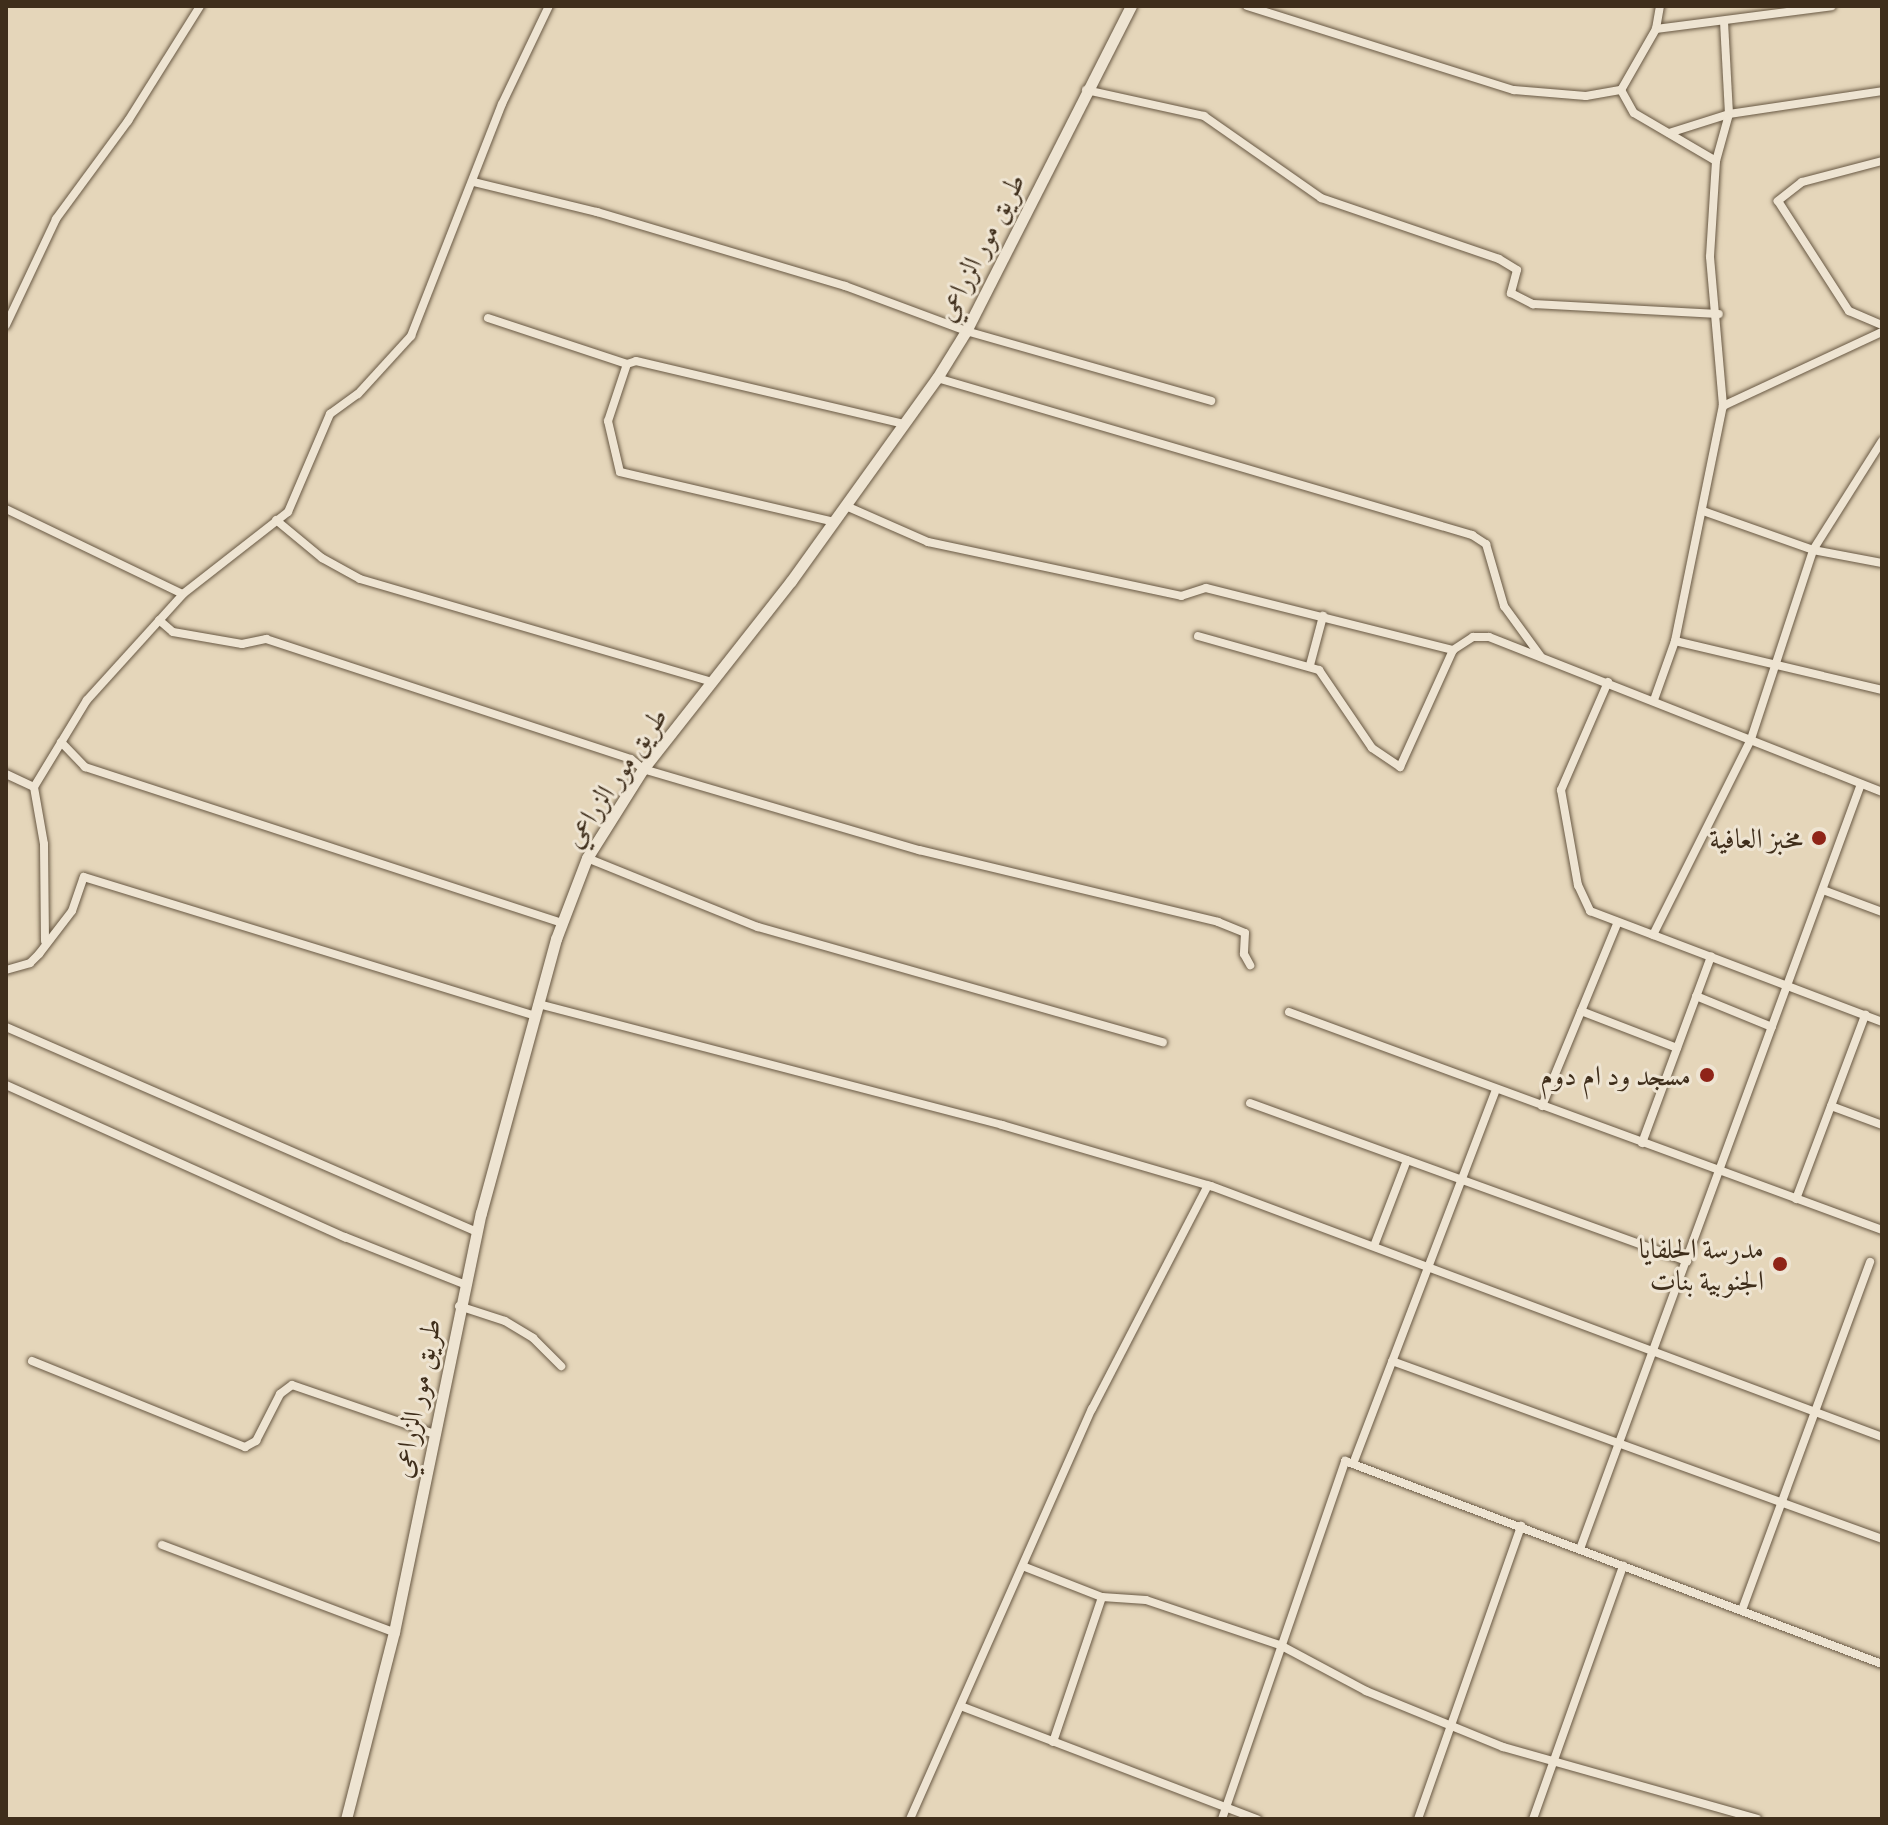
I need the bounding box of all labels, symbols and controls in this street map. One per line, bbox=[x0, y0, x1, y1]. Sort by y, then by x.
street label: طريق مور الزراعي bbox=[928, 167, 1032, 327]
street label: طريق مور الزراعي bbox=[556, 701, 674, 853]
place label: مخبز العافية bbox=[1709, 821, 1803, 855]
marker: مخبز العافية bbox=[1810, 829, 1828, 847]
place label: مسجد ود ام دوم bbox=[1540, 1058, 1691, 1092]
marker: مسجد ود ام دوم bbox=[1698, 1066, 1716, 1084]
place label: مدرسة الحلفايا الجنوبية بنات bbox=[1639, 1231, 1764, 1297]
marker: مدرسة الحلفايا الجنوبية بنات bbox=[1771, 1255, 1789, 1273]
street label: طريق مور الزراعي bbox=[384, 1315, 448, 1481]

